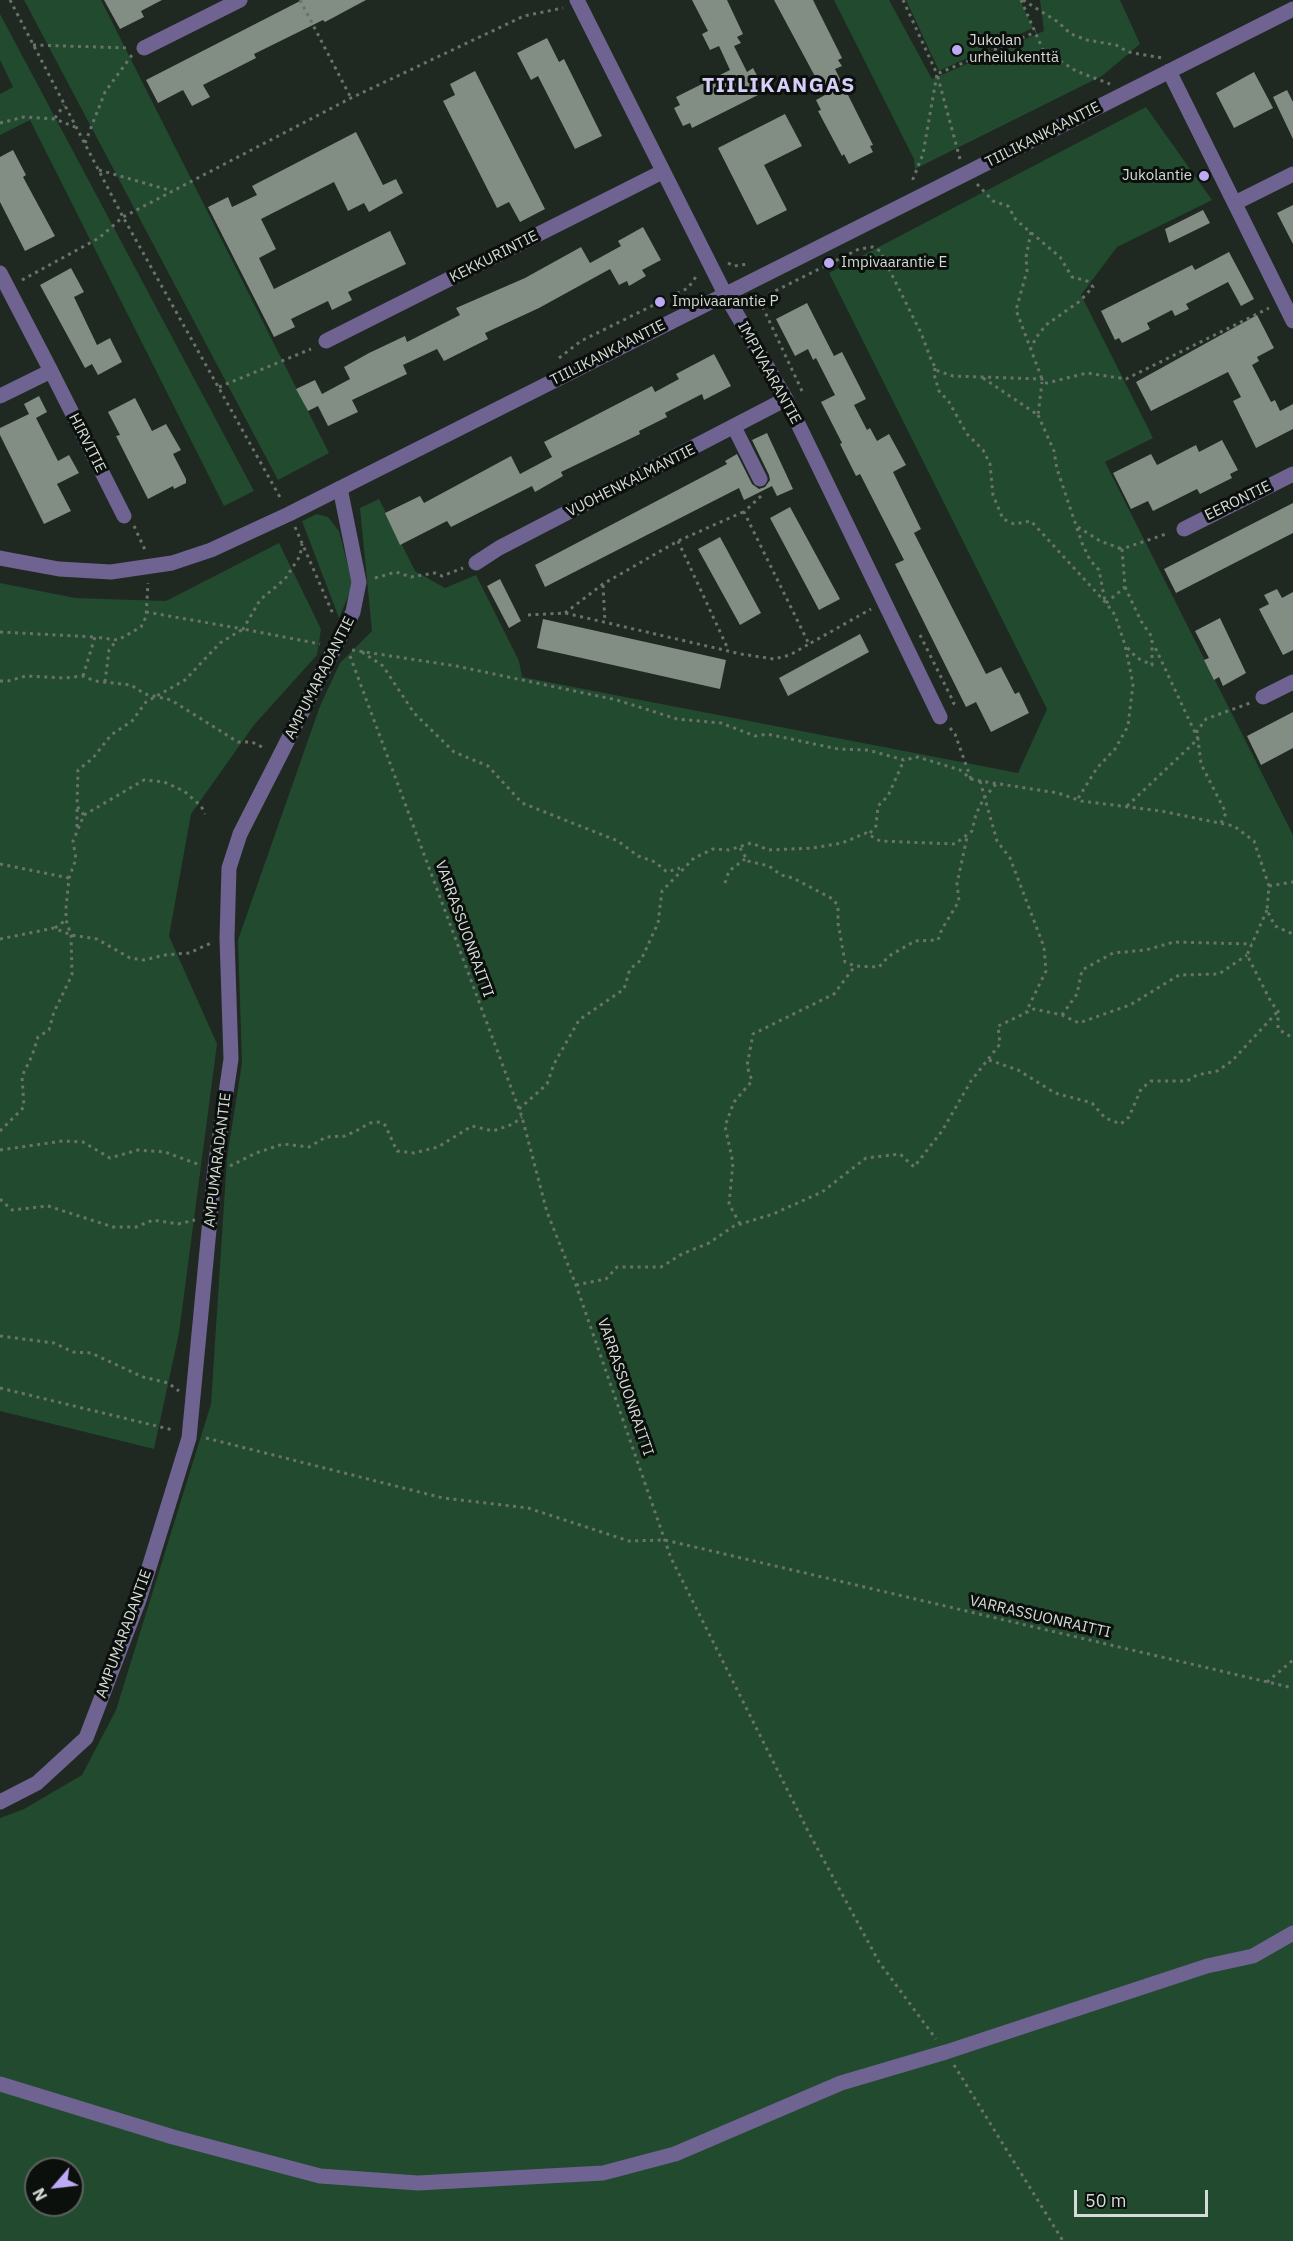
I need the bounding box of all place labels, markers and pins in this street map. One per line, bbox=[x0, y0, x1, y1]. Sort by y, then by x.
place label: Jukolan urheilukenttä bbox=[969, 32, 1059, 67]
marker: Jukolan urheilukenttä bbox=[950, 43, 964, 57]
place label: Jukolantie bbox=[1122, 167, 1192, 185]
marker: Jukolantie bbox=[1197, 169, 1211, 183]
place label: Impivaarantie E bbox=[841, 254, 947, 272]
marker: Impivaarantie E bbox=[822, 256, 836, 270]
place label: Impivaarantie P bbox=[672, 293, 779, 311]
marker: Impivaarantie P bbox=[653, 295, 667, 309]

